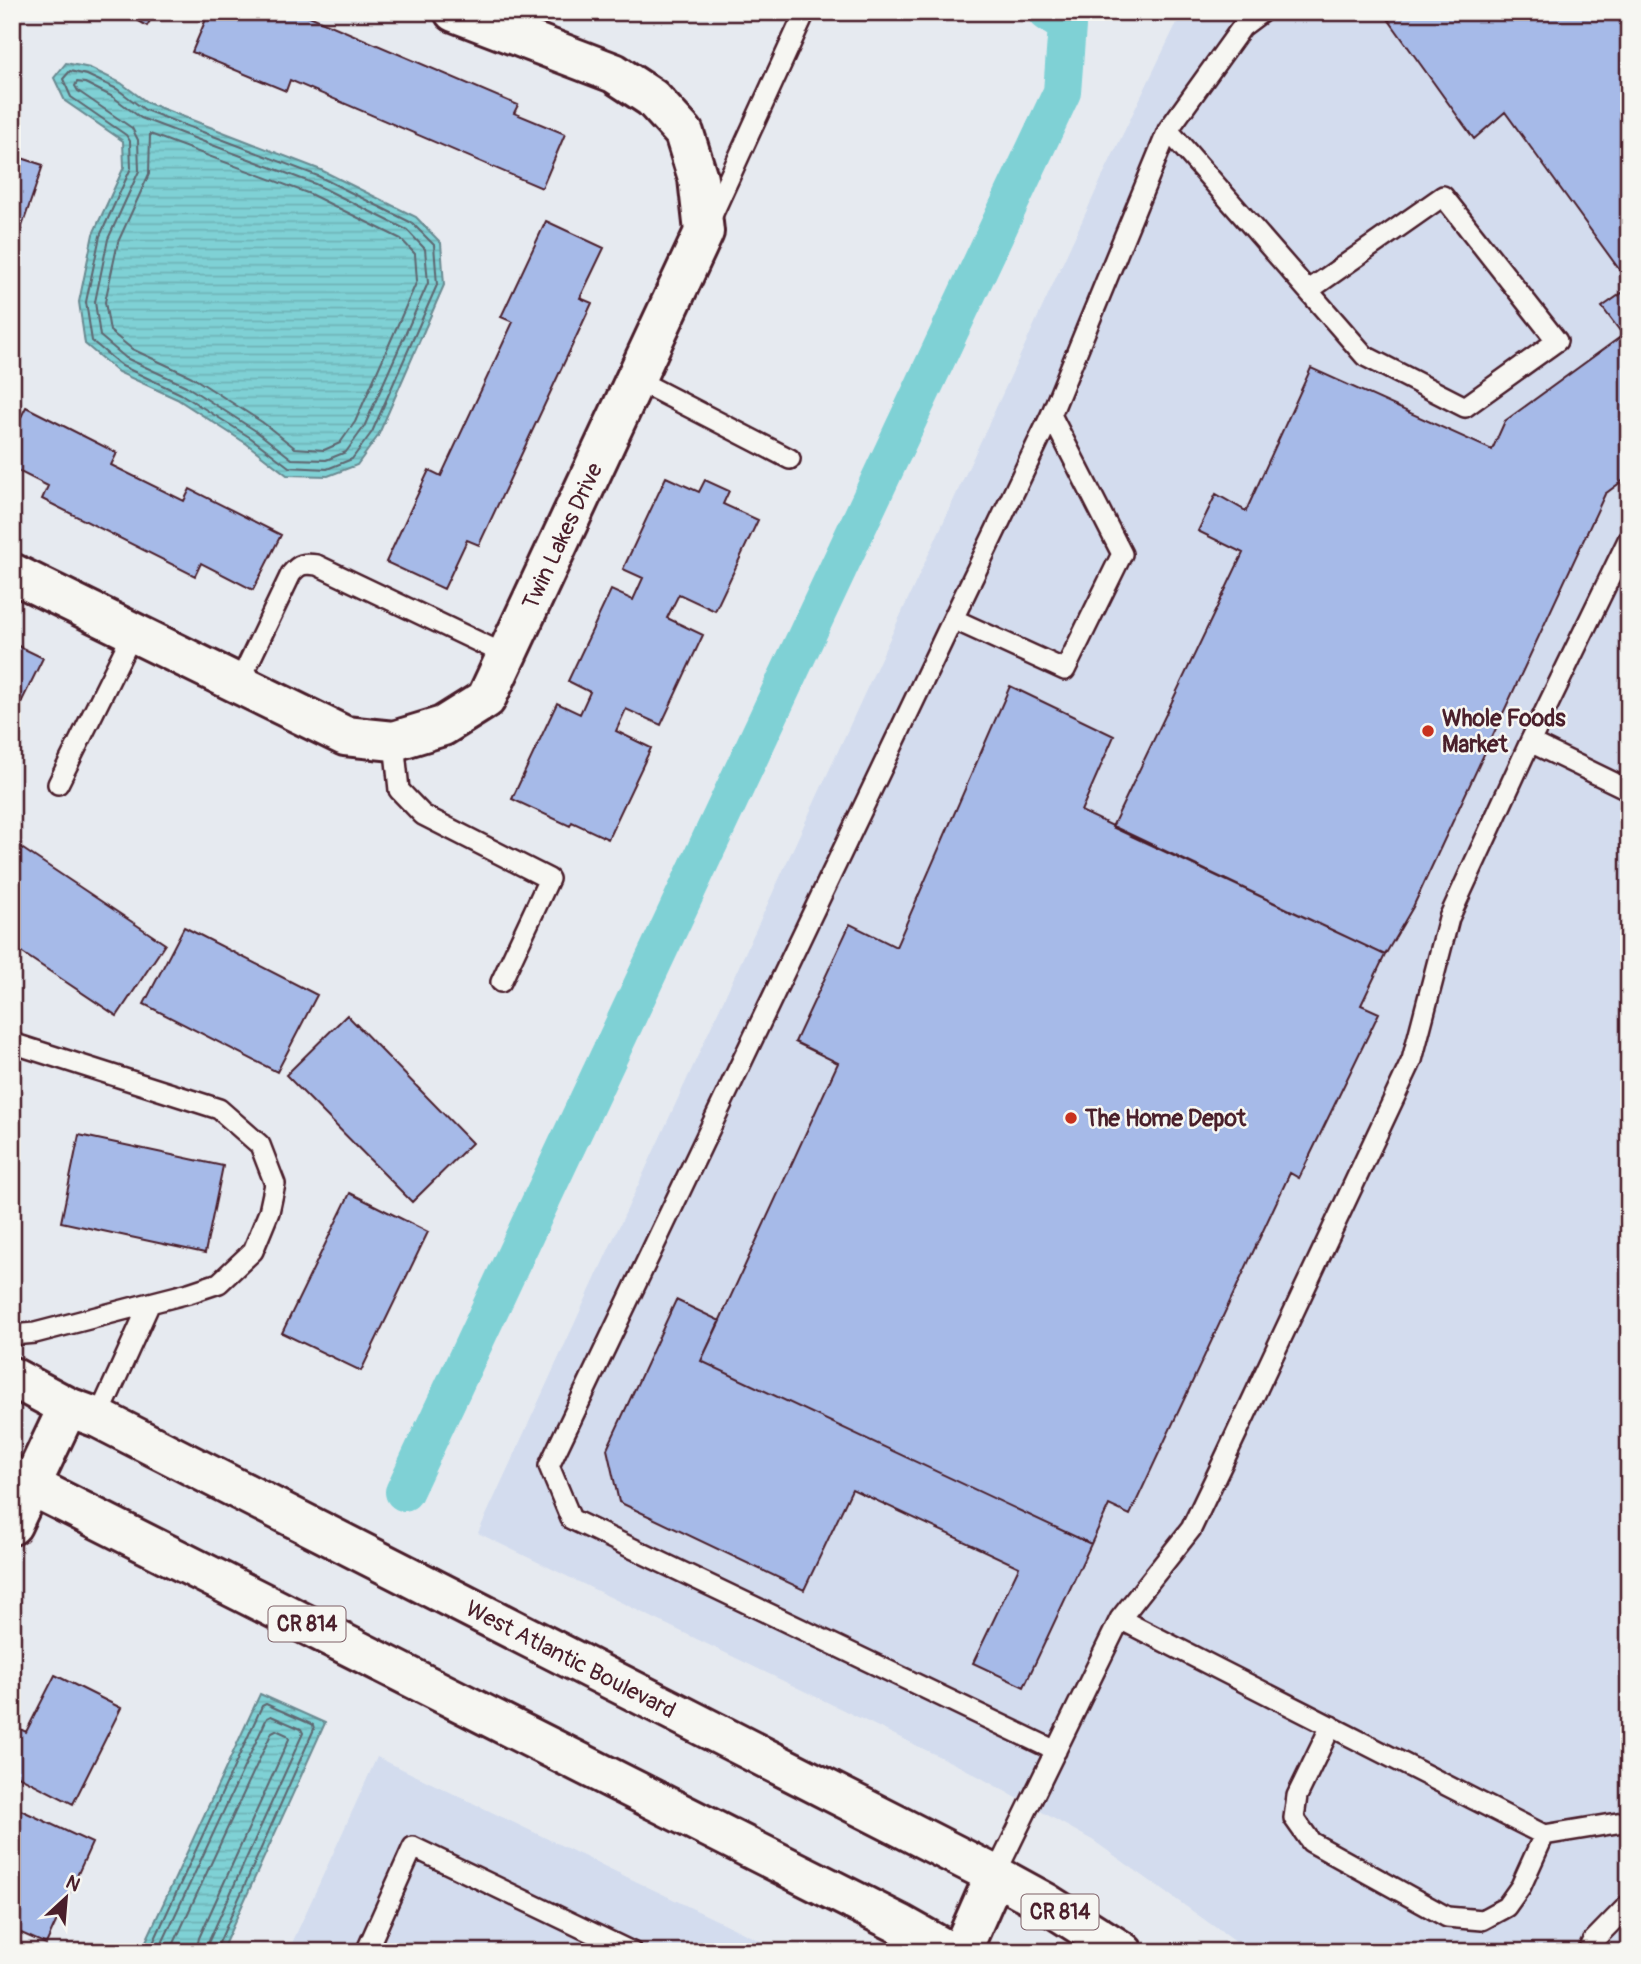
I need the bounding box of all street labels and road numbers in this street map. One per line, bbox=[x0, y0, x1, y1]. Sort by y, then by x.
street label: Twin Lakes Drive bbox=[516, 458, 609, 614]
street label: West Atlantic Boulevard bbox=[461, 1594, 681, 1725]
road number: CR 814 bbox=[268, 1606, 346, 1642]
road number: CR 814 bbox=[1021, 1895, 1098, 1930]

